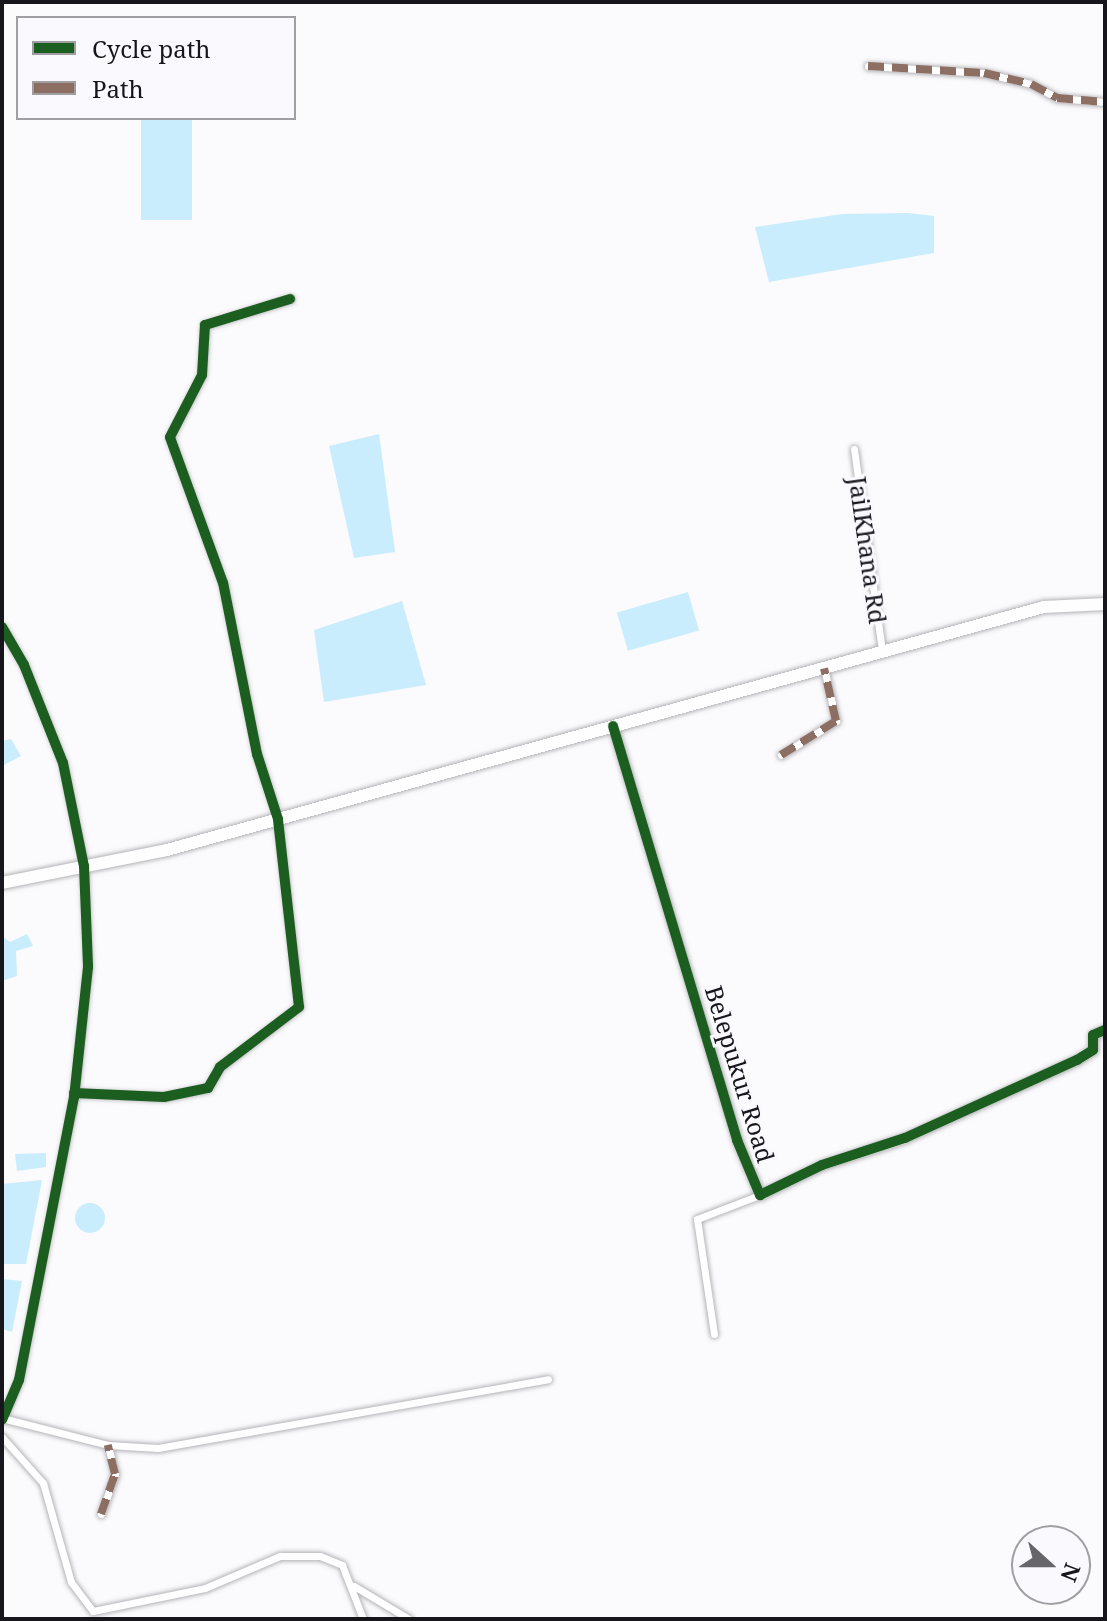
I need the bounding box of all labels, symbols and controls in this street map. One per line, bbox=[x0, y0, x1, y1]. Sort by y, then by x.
legend bbox=[16, 16, 296, 120]
text: Cycle path bbox=[92, 32, 211, 65]
text: Path bbox=[92, 72, 144, 105]
street label: JailKhana Rd bbox=[843, 474, 893, 626]
street label: Belepukur Road bbox=[699, 982, 781, 1166]
north arrow bbox=[1011, 1525, 1091, 1605]
text: N bbox=[1054, 1559, 1089, 1586]

